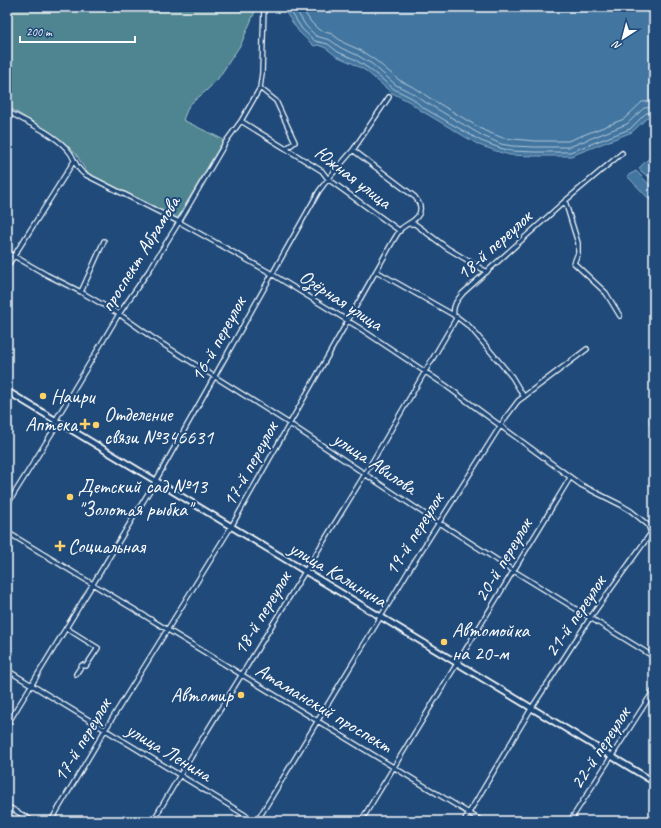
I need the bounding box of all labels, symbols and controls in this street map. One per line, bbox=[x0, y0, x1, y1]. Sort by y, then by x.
scale bar bbox=[20, 18, 135, 44]
north arrow bbox=[603, 18, 643, 58]
text: 200 m bbox=[26, 24, 53, 40]
text: N bbox=[608, 37, 624, 54]
street label: Южная улица bbox=[310, 140, 398, 215]
street label: проспект Абрамова bbox=[94, 190, 186, 316]
street label: 18-й переулок bbox=[451, 203, 538, 285]
street label: Озёрная улица bbox=[294, 264, 389, 338]
street label: 16-й переулок bbox=[184, 291, 252, 386]
place label: Наири bbox=[51, 384, 96, 409]
marker: Наири bbox=[38, 391, 48, 401]
place label: Отделение связи №346631 bbox=[104, 402, 214, 450]
place label: Аптека bbox=[25, 412, 79, 437]
street label: 17-й переулок bbox=[216, 416, 284, 511]
marker: Аптека bbox=[80, 419, 90, 429]
marker: Отделение связи №346631 bbox=[91, 420, 101, 430]
street label: улица Авилова bbox=[328, 425, 423, 501]
place label: Детский сад №13 "Золотая рыбка" bbox=[78, 474, 209, 522]
street label: 19-й переулок bbox=[379, 487, 450, 580]
marker: Детский сад №13 "Золотая рыбка" bbox=[65, 492, 75, 502]
street label: 20-й переулок bbox=[468, 512, 539, 606]
place label: Социальная bbox=[68, 534, 147, 559]
street label: улица Калинина bbox=[284, 535, 392, 613]
marker: Социальная bbox=[55, 541, 65, 551]
street label: 18-й переулок bbox=[227, 565, 298, 659]
street label: 21-й переулок bbox=[539, 569, 612, 662]
place label: Автомойка на 20-м bbox=[452, 618, 531, 666]
marker: Автомойка на 20-м bbox=[439, 637, 449, 647]
street label: Атаманский проспект bbox=[251, 657, 397, 759]
place label: Автомир bbox=[171, 683, 234, 708]
marker: Автомир bbox=[236, 690, 246, 700]
street label: 17-й переулок bbox=[47, 692, 118, 786]
street label: 22-й переулок bbox=[564, 701, 637, 794]
street label: улица Ленина bbox=[121, 716, 218, 788]

